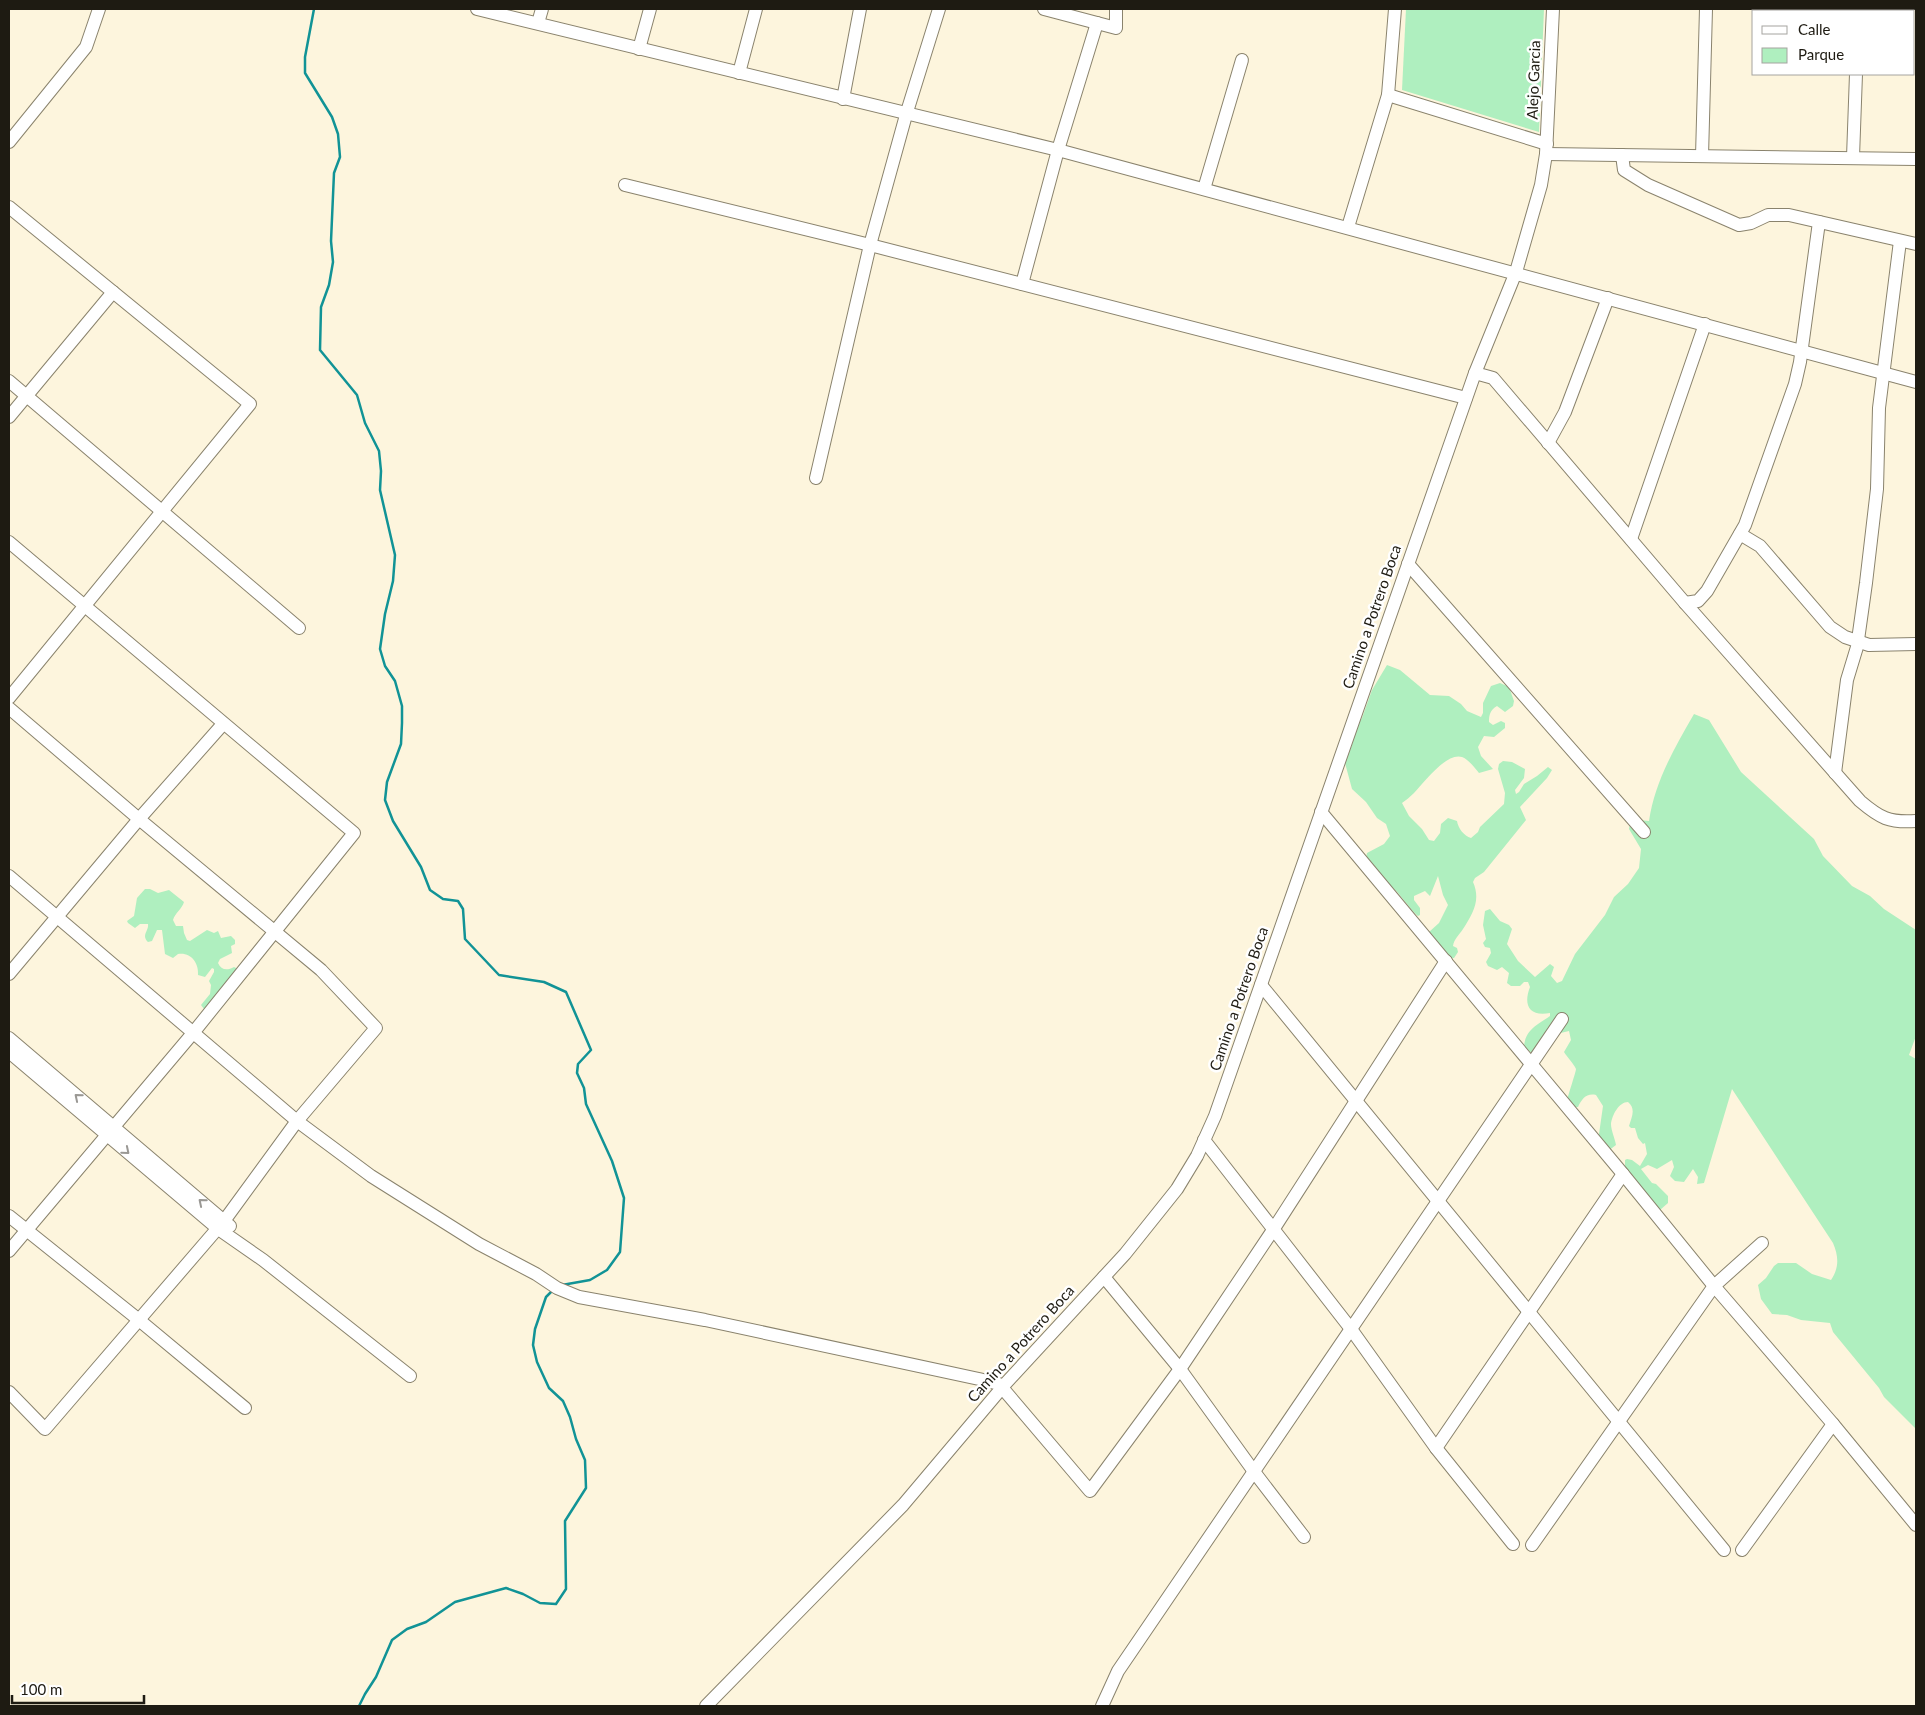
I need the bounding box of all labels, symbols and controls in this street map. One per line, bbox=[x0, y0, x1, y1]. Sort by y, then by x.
legend bbox=[1752, 10, 1915, 75]
text: Calle bbox=[1798, 20, 1831, 38]
street label: Alejo Garcia bbox=[1523, 40, 1543, 120]
text: Parque bbox=[1798, 45, 1844, 63]
street label: Camino a Potrero Boca bbox=[1338, 542, 1404, 691]
street label: Camino a Potrero Boca bbox=[1205, 924, 1271, 1073]
one-way arrow bbox=[75, 1094, 84, 1103]
one-way arrow bbox=[121, 1146, 130, 1155]
one-way arrow bbox=[199, 1199, 208, 1208]
street label: Camino a Potrero Boca bbox=[963, 1281, 1077, 1405]
scale bar bbox=[12, 1672, 145, 1704]
text: 100 m bbox=[20, 1680, 62, 1698]

